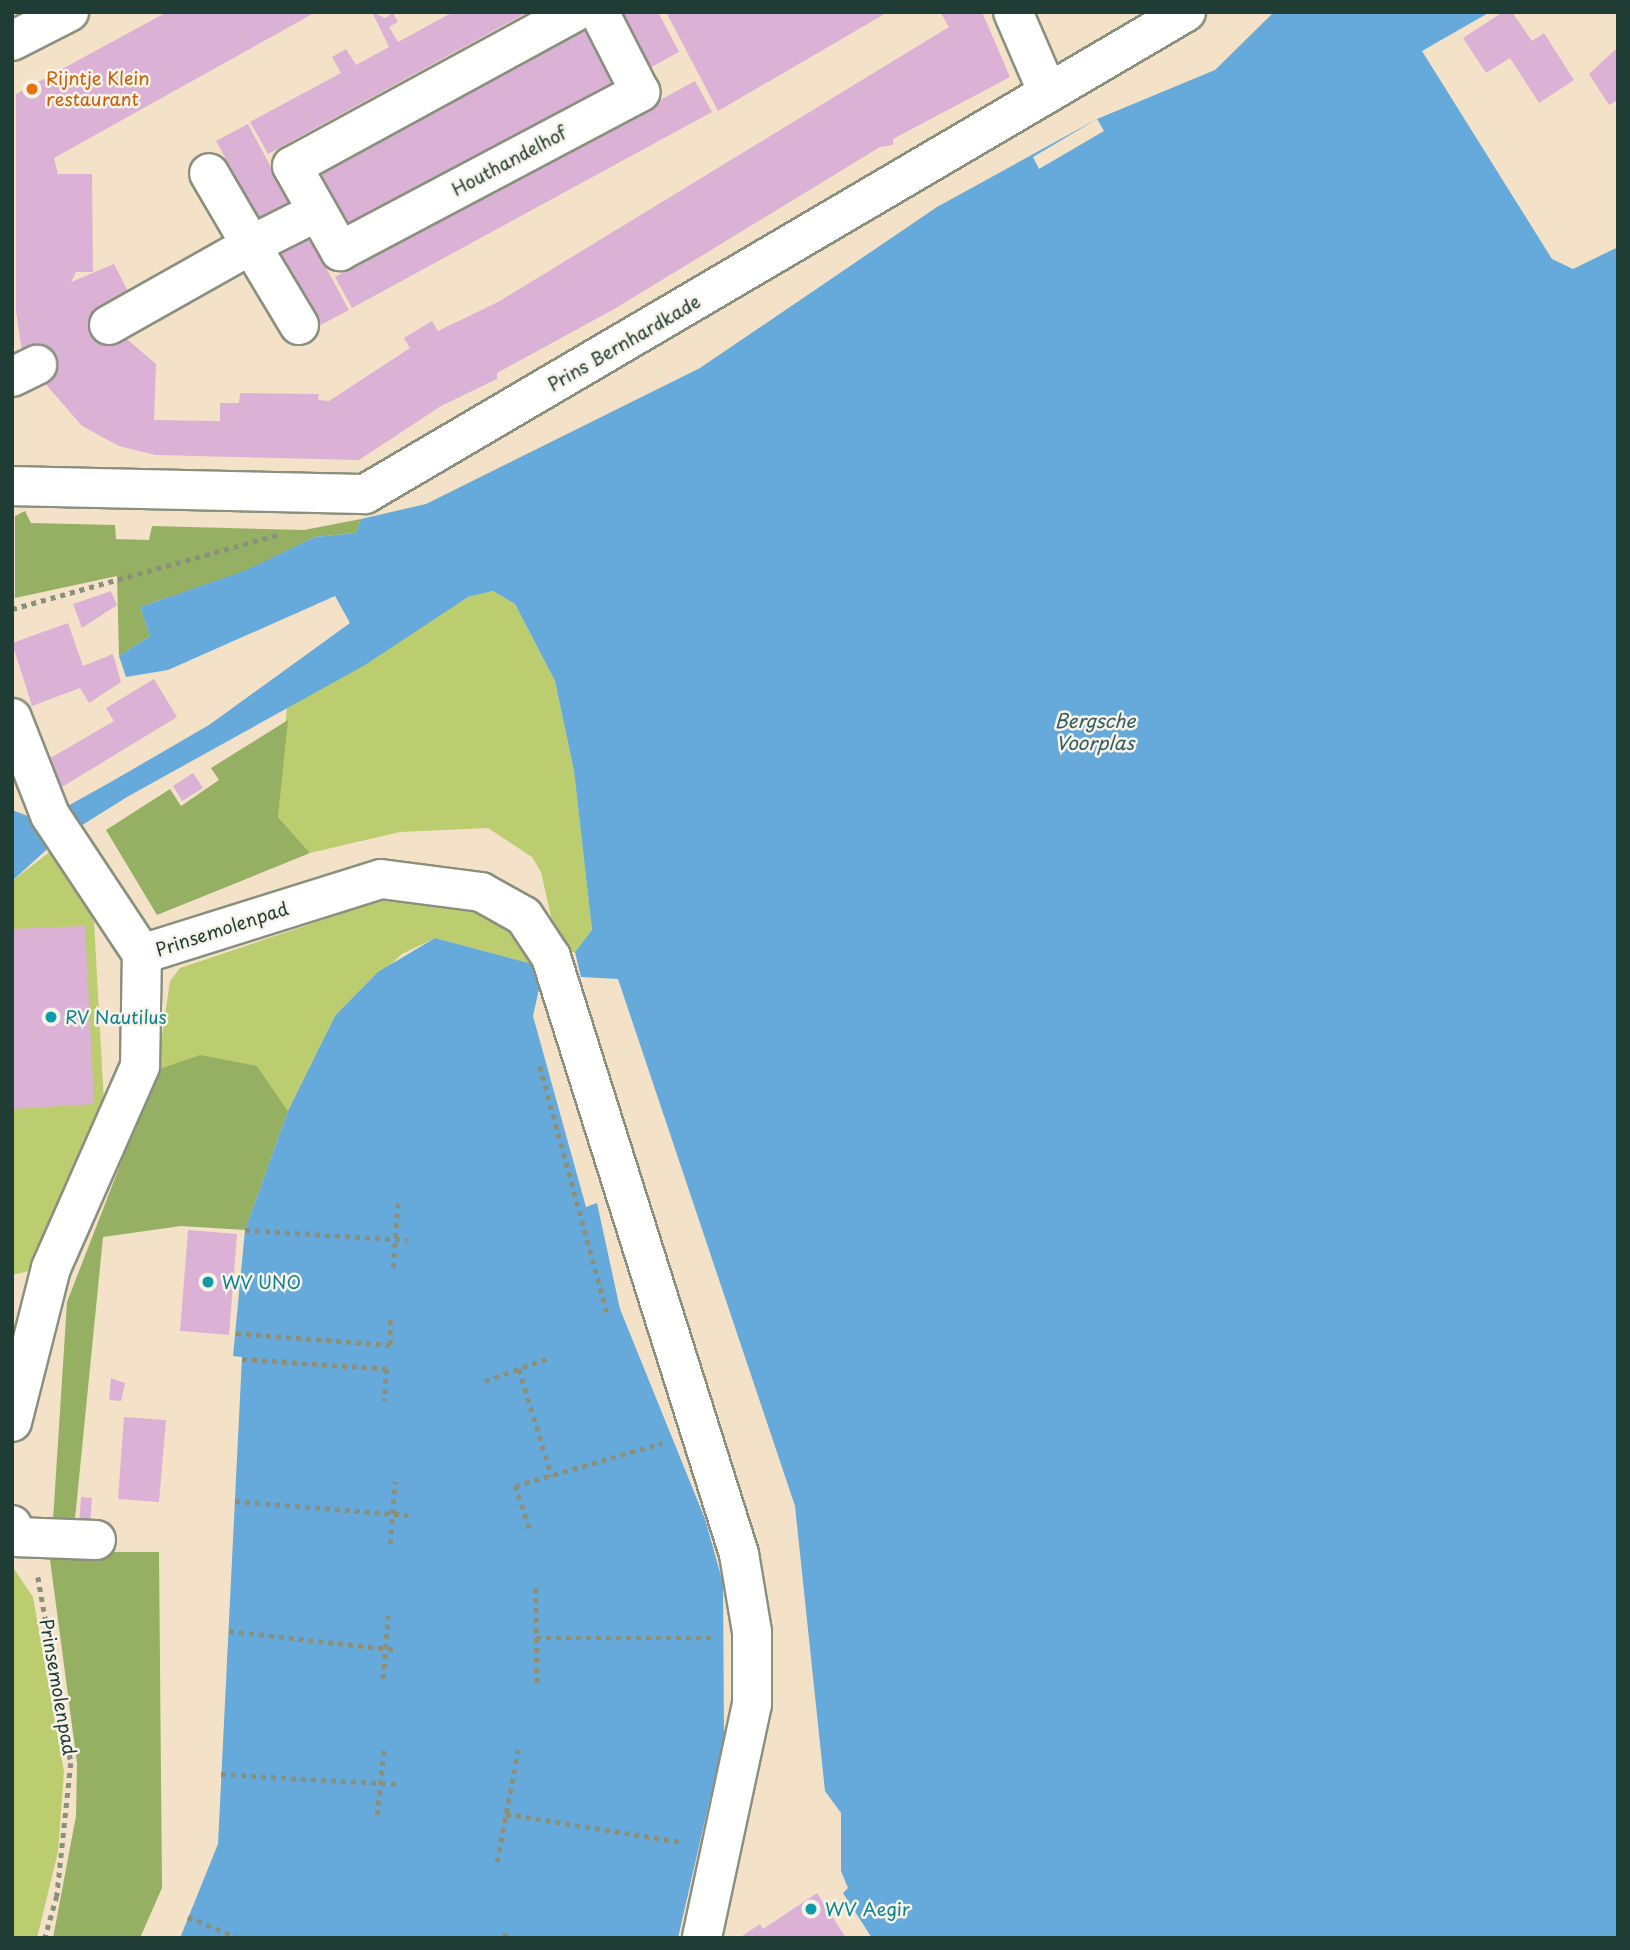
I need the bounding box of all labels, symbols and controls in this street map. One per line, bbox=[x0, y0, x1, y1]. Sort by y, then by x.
place label: Rijntje Klein restaurant bbox=[46, 68, 150, 110]
marker: Rijntje Klein restaurant bbox=[24, 81, 40, 97]
street label: Houthandelhof bbox=[448, 122, 570, 200]
street label: Prins Bernhardkade bbox=[544, 291, 704, 395]
water label: Bergsche Voorplas bbox=[1055, 710, 1135, 754]
street label: Prinsemolenpad bbox=[153, 897, 291, 961]
place label: RV Nautilus bbox=[65, 1006, 168, 1028]
marker: RV Nautilus bbox=[43, 1009, 59, 1025]
place label: WV UNO bbox=[222, 1271, 302, 1293]
marker: WV UNO bbox=[200, 1274, 216, 1290]
street label: Prinsemolenpad bbox=[35, 1617, 81, 1757]
place label: WV Aegir bbox=[825, 1898, 909, 1920]
marker: WV Aegir bbox=[803, 1901, 819, 1917]

